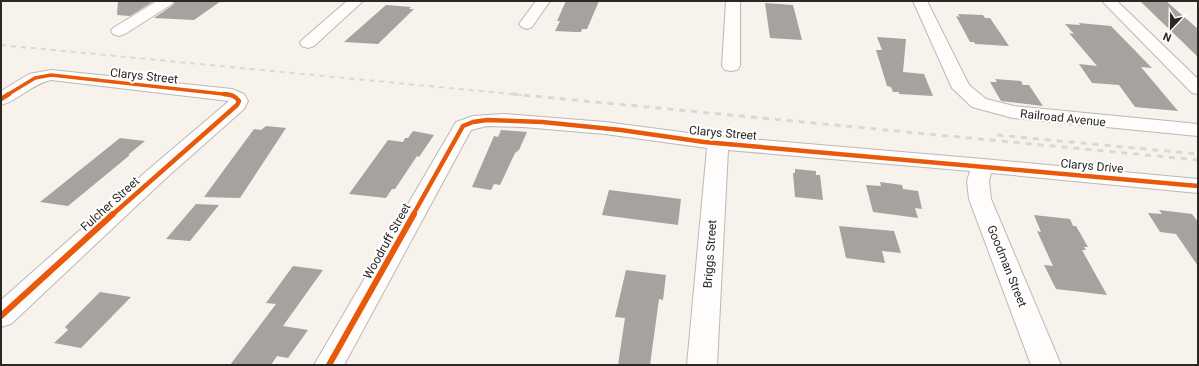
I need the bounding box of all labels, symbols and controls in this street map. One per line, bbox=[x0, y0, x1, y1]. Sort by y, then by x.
north arrow bbox=[1151, 8, 1191, 48]
text: N bbox=[1161, 29, 1173, 44]
street label: Clarys Street bbox=[109, 65, 179, 87]
street label: Railroad Avenue bbox=[1019, 107, 1107, 129]
street label: Clarys Street bbox=[689, 123, 758, 143]
street label: Clarys Drive bbox=[1060, 156, 1124, 176]
street label: Fulcher Street bbox=[78, 174, 142, 234]
street label: Woodruff Street bbox=[360, 201, 414, 281]
street label: Briggs Street bbox=[701, 219, 719, 289]
street label: Goodman Street bbox=[984, 223, 1030, 309]

